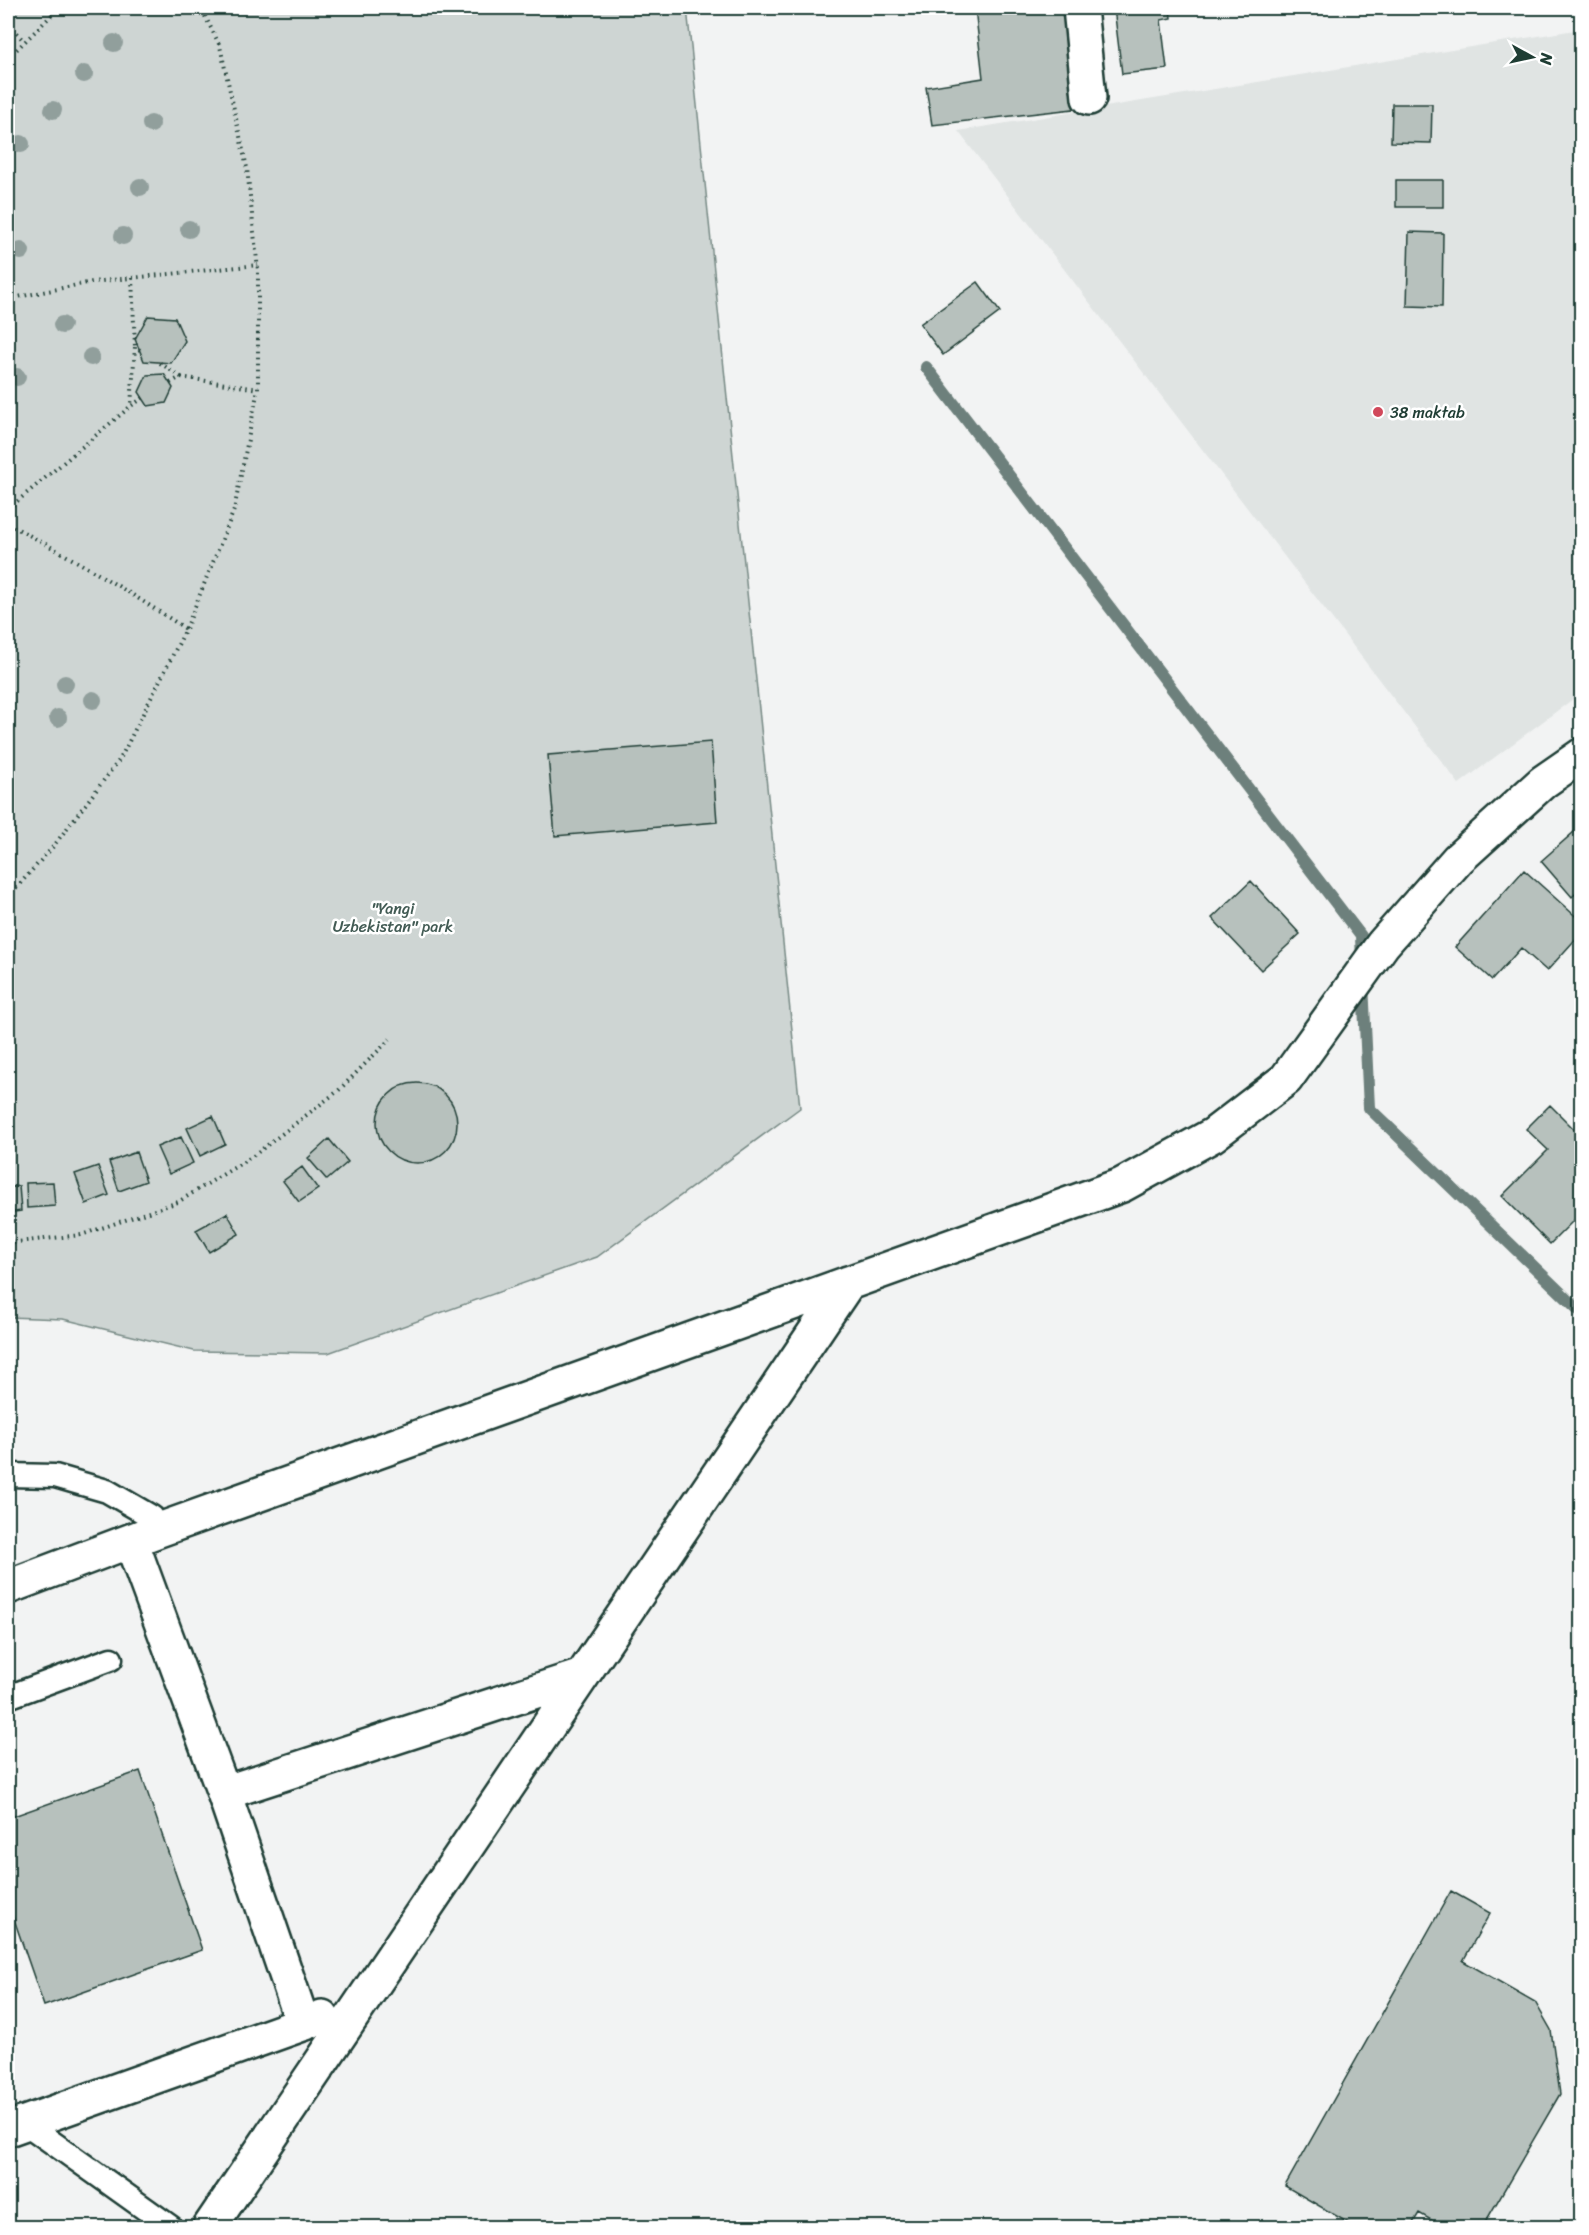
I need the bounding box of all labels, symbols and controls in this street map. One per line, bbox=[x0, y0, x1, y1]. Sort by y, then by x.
north arrow bbox=[1502, 27, 1562, 87]
text: N bbox=[1531, 51, 1562, 67]
place label: 38 maktab bbox=[1390, 398, 1465, 427]
marker: 38 maktab bbox=[1371, 405, 1385, 419]
park label: "Yangi Uzbekistan" park bbox=[333, 894, 453, 941]

